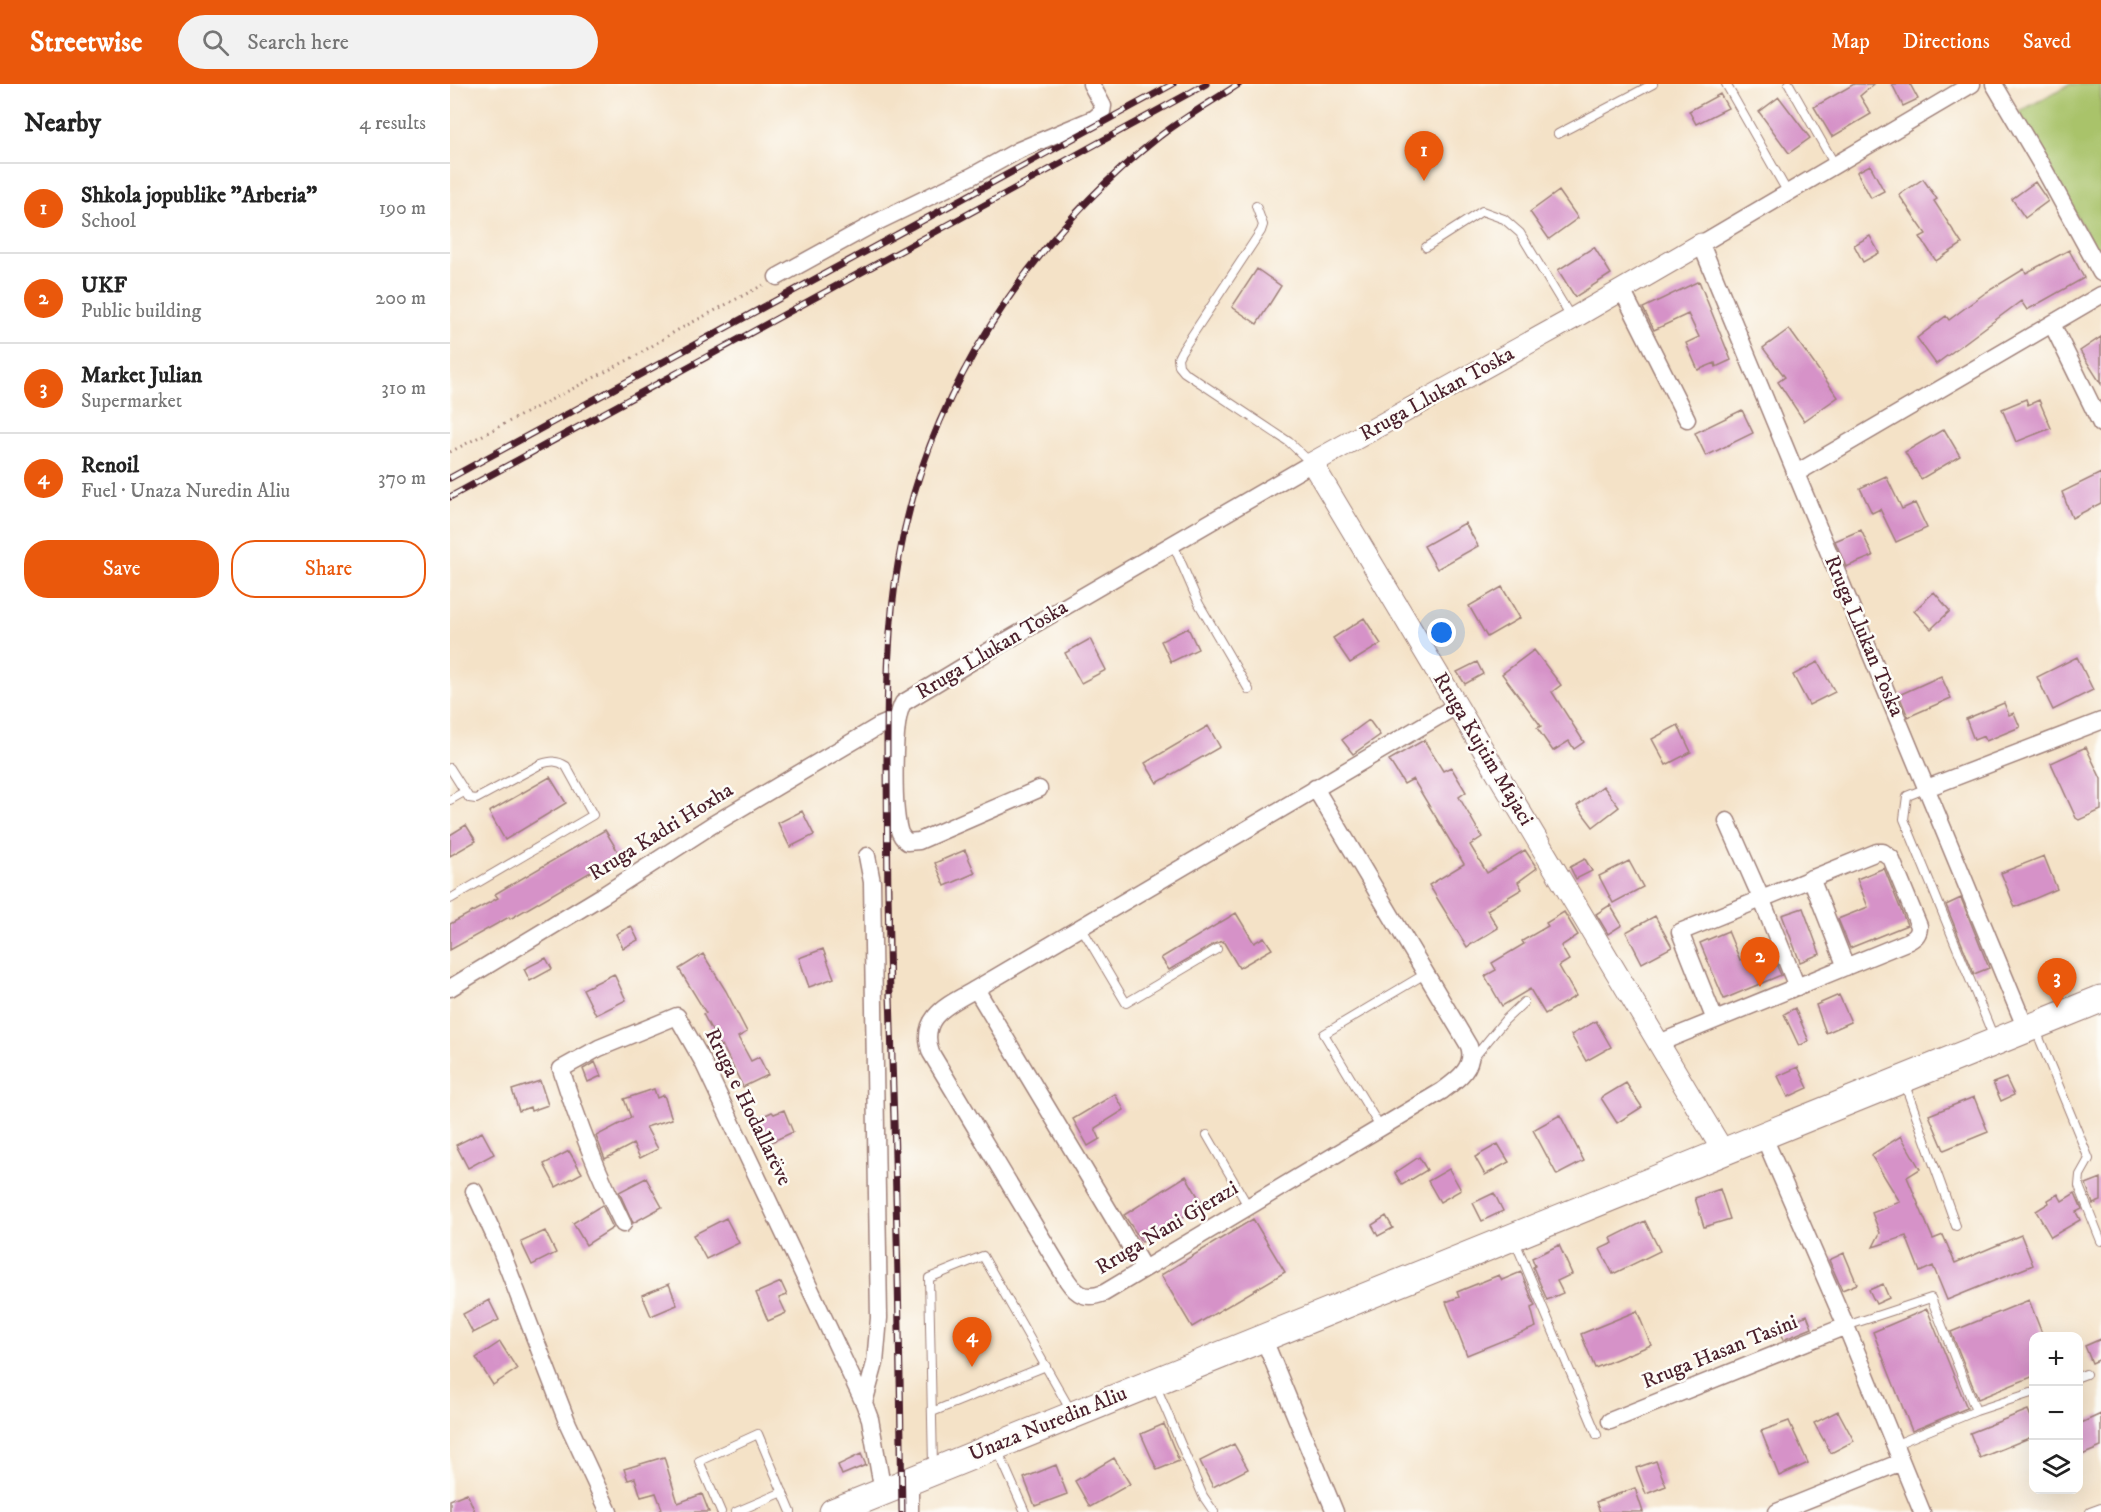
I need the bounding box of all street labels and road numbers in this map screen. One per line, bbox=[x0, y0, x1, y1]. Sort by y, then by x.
street label: Rruga Llukan Toska bbox=[1355, 341, 1519, 447]
street label: Rruga Llukan Toska bbox=[1818, 552, 1910, 720]
street label: Rruga Llukan Toska bbox=[911, 594, 1073, 706]
street label: Rruga Kujtim Majaci bbox=[1427, 668, 1539, 830]
street label: Rruga Kadri Hoxha bbox=[584, 777, 738, 887]
street label: Rruga e Hodallarëve bbox=[699, 1024, 797, 1190]
street label: Rruga Nani Gjerazi bbox=[1091, 1175, 1243, 1281]
street label: Rruga Hasan Tasini bbox=[1638, 1309, 1802, 1395]
street label: Unaza Nuredin Aliu bbox=[965, 1380, 1131, 1468]

